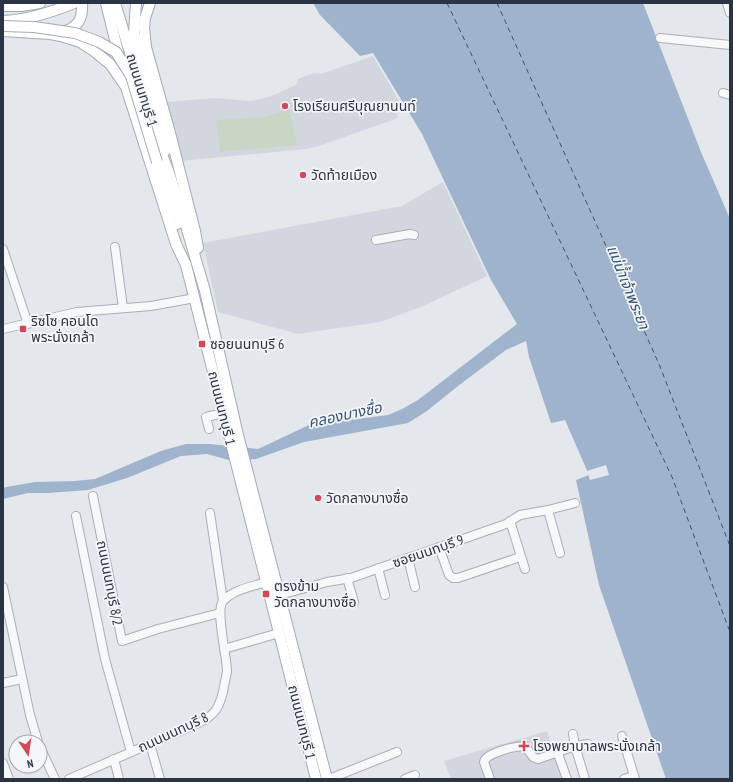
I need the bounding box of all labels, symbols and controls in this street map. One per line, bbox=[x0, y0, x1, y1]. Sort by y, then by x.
street label: ถนนนนทบุรี 1 bbox=[122, 51, 162, 129]
place label: โรงเรียนศรีบุณยานนท์ bbox=[293, 97, 416, 115]
marker: โรงเรียนศรีบุณยานนท์ bbox=[280, 101, 290, 111]
place label: วัดท้ายเมือง bbox=[311, 166, 377, 184]
marker: วัดท้ายเมือง bbox=[298, 170, 308, 180]
water label: แม่น้ำเจ้าพระยา bbox=[603, 242, 655, 332]
place label: ริซโซ คอนโด พระนั่งเกล้า bbox=[31, 312, 99, 346]
marker: ริซโซ คอนโด พระนั่งเกล้า bbox=[18, 324, 28, 334]
place label: ซอยนนทบุรี 6 bbox=[210, 335, 284, 353]
marker: ซอยนนทบุรี 6 bbox=[197, 339, 207, 349]
street label: ถนนนนทบุรี 1 bbox=[204, 369, 240, 447]
water label: คลองบางซื่อ bbox=[306, 396, 385, 432]
place label: วัดกลางบางซื่อ bbox=[326, 488, 409, 507]
marker: วัดกลางบางซื่อ bbox=[313, 493, 323, 503]
street label: ซอยนนทบุรี 9 bbox=[390, 530, 466, 572]
street label: ถนนนนทบุรี 8/2 bbox=[93, 539, 127, 627]
place label: ตรงข้าม วัดกลางบางซื่อ bbox=[274, 577, 357, 611]
marker: ตรงข้าม วัดกลางบางซื่อ bbox=[261, 589, 271, 599]
street label: ถนนนนทบุรี 1 bbox=[284, 683, 320, 761]
street label: ถนนนนทบุรี 8 bbox=[135, 708, 211, 756]
north arrow bbox=[8, 734, 48, 774]
place label: โรงพยาบาลพระนั่งเกล้า bbox=[533, 737, 661, 755]
marker: โรงพยาบาลพระนั่งเกล้า bbox=[518, 740, 530, 752]
text: N bbox=[26, 756, 35, 771]

